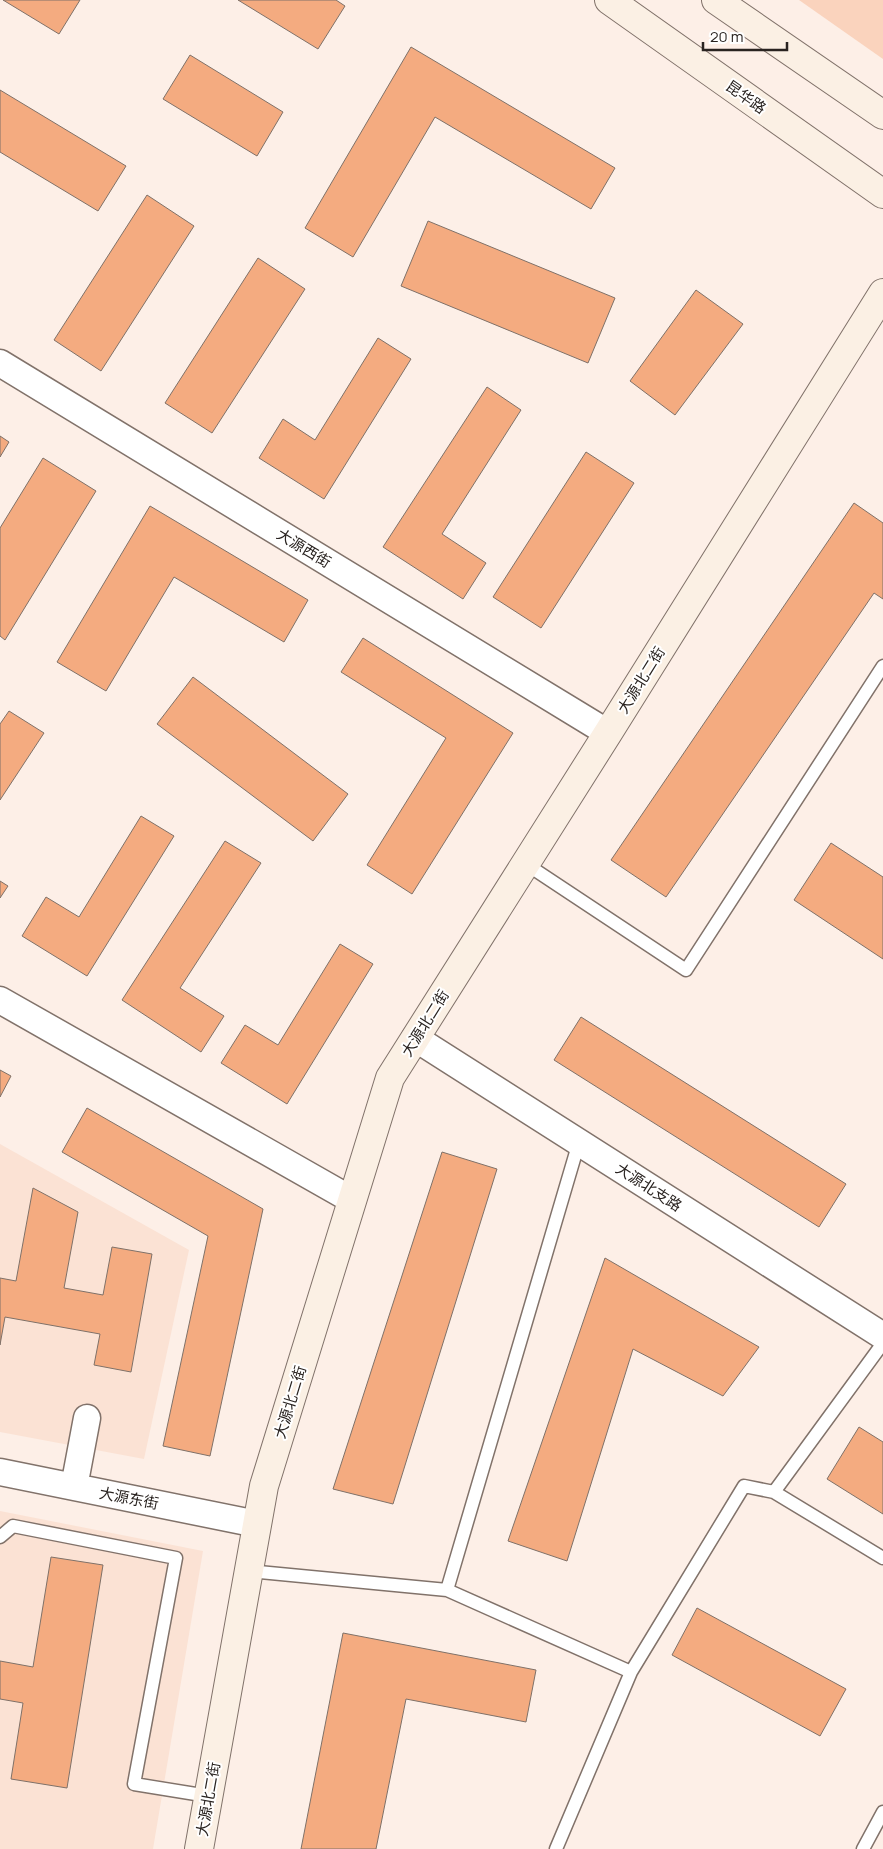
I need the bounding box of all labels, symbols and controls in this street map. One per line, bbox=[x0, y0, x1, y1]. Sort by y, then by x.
scale bar bbox=[703, 20, 787, 52]
text: 20 m bbox=[710, 26, 743, 47]
street label: 昆华路 bbox=[722, 75, 770, 119]
street label: 大源西街 bbox=[273, 524, 335, 572]
street label: 大源北二街 bbox=[612, 643, 670, 717]
street label: 大源北二街 bbox=[396, 986, 454, 1060]
street label: 大源北支路 bbox=[612, 1158, 686, 1216]
street label: 大源北二街 bbox=[269, 1363, 311, 1441]
street label: 大源东街 bbox=[98, 1482, 160, 1514]
street label: 大源北二街 bbox=[191, 1760, 225, 1838]

